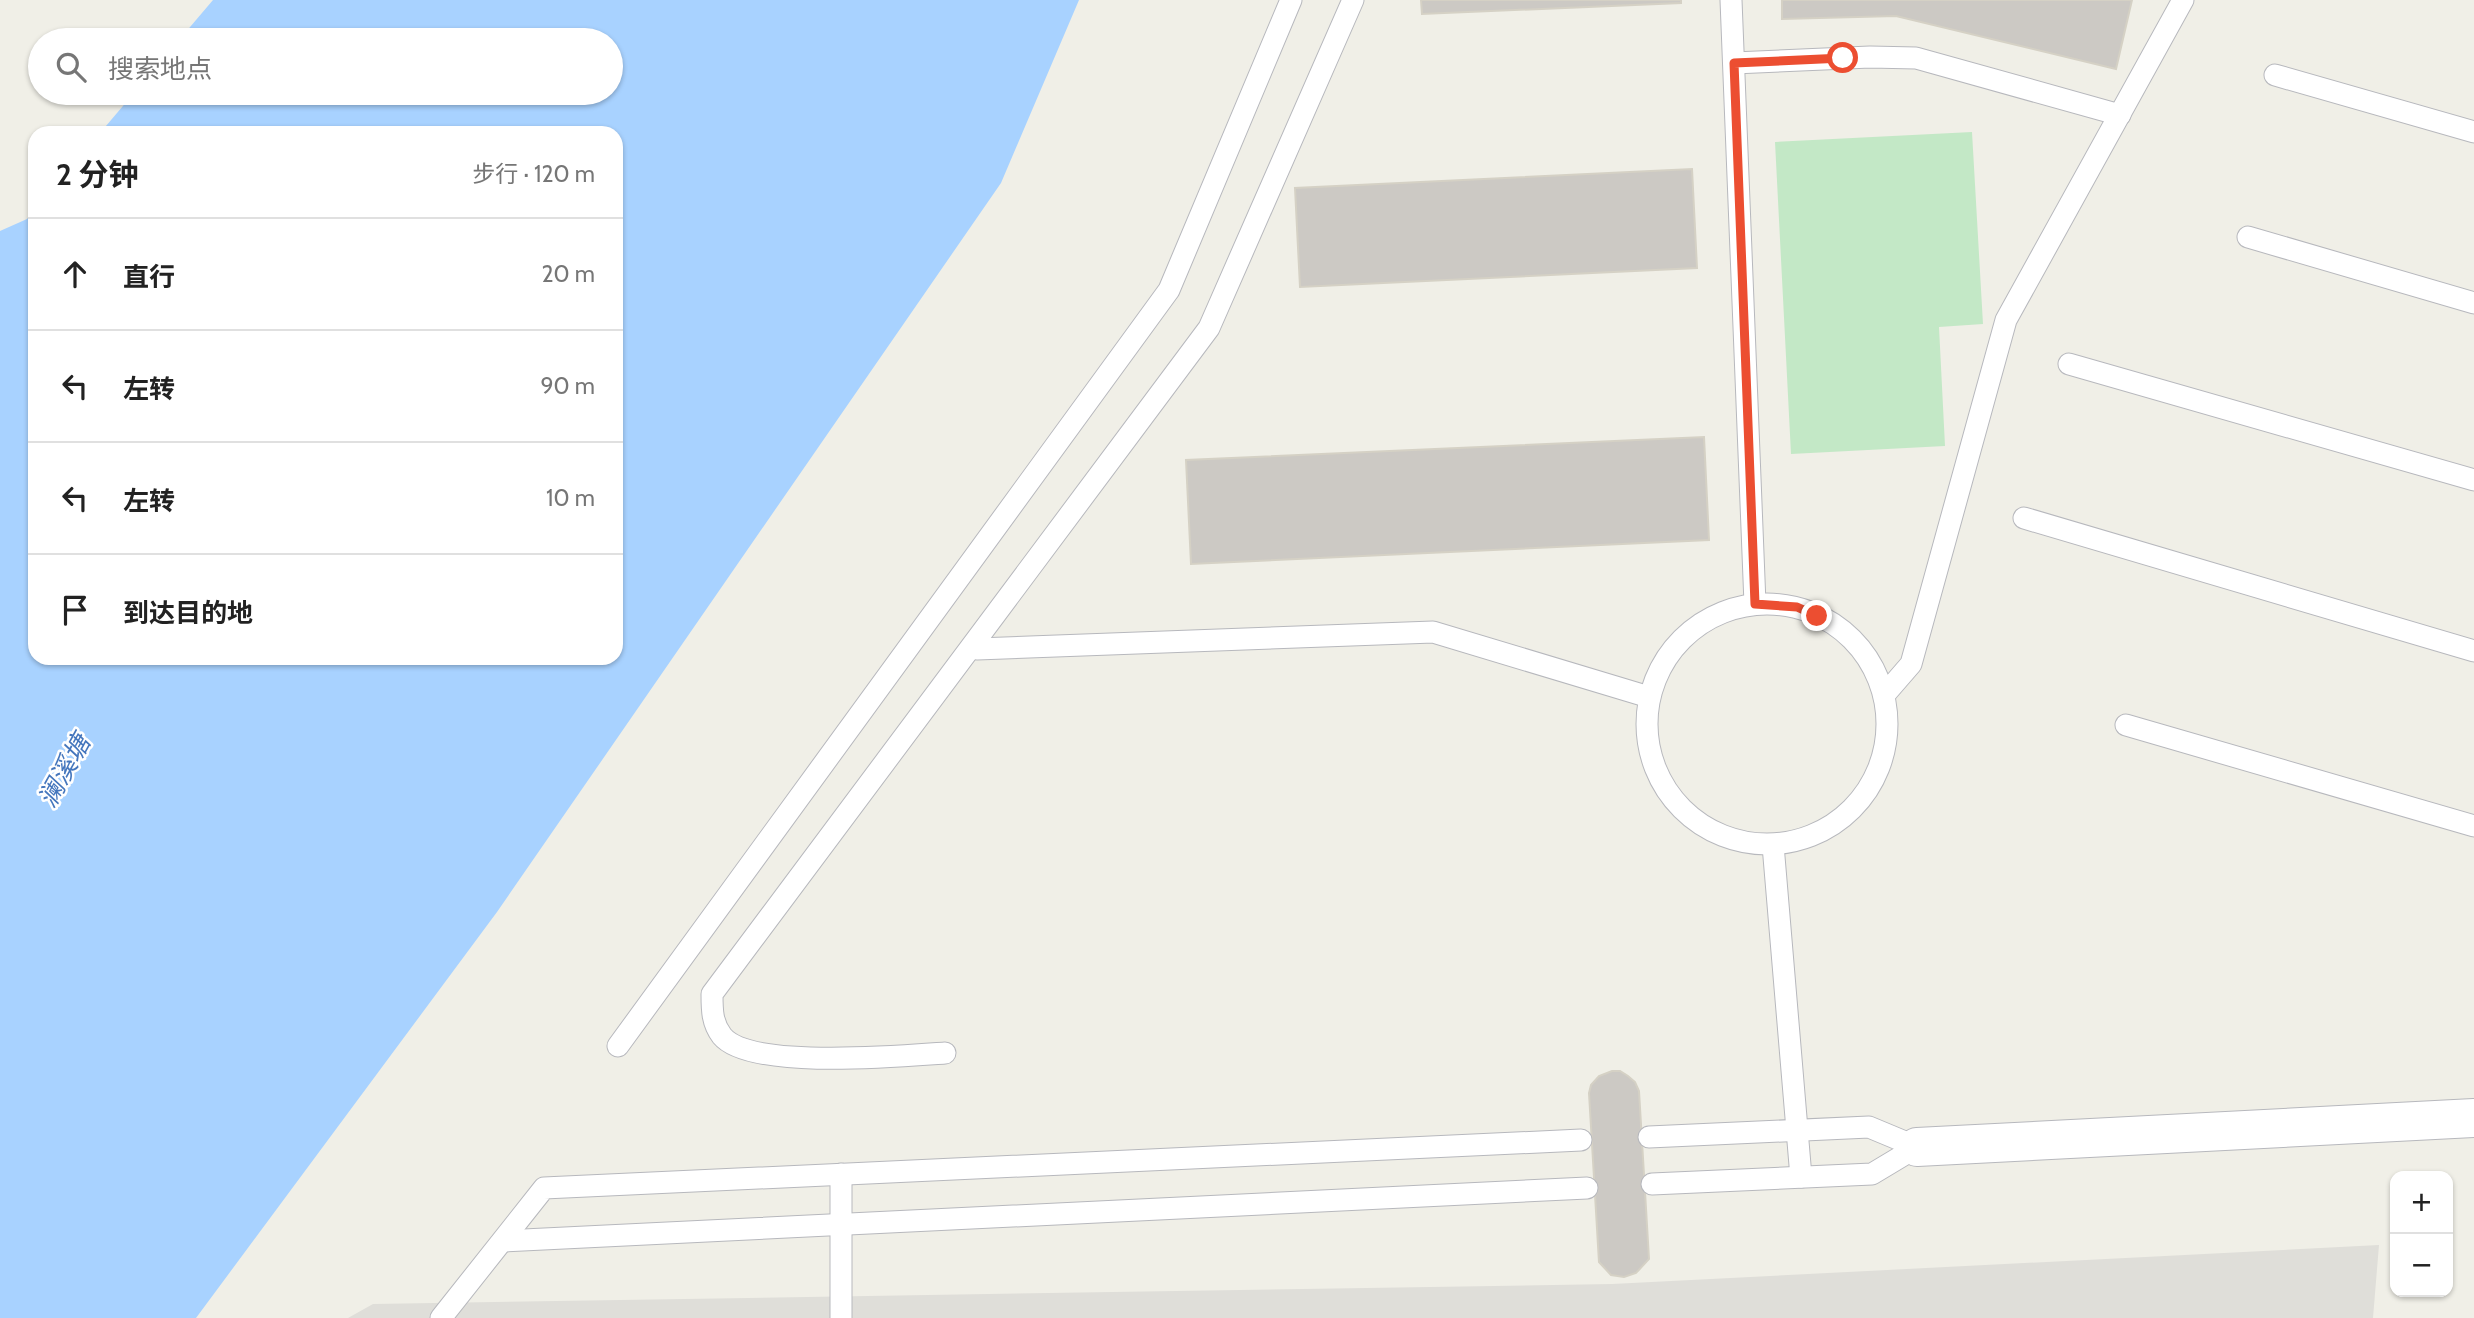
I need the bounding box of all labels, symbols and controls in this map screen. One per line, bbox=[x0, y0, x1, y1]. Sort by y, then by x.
search box bbox=[28, 28, 623, 105]
route start bbox=[1827, 42, 1858, 73]
icon: search bbox=[52, 48, 90, 86]
text: 搜索地点 bbox=[108, 53, 212, 85]
text: 2 分钟 bbox=[56, 156, 139, 193]
text: 步行 · 120 m bbox=[472, 160, 595, 188]
icon: ahead bbox=[56, 255, 94, 293]
text: 20 m bbox=[542, 260, 595, 288]
text: 直行 bbox=[123, 261, 175, 293]
icon: left bbox=[56, 367, 94, 405]
text: 90 m bbox=[541, 372, 595, 400]
text: 左转 bbox=[123, 373, 175, 405]
icon: left bbox=[56, 479, 94, 517]
text: 10 m bbox=[546, 484, 595, 512]
text: 左转 bbox=[123, 485, 175, 517]
icon: arrive bbox=[56, 591, 94, 629]
text: 到达目的地 bbox=[123, 597, 253, 629]
route end bbox=[1801, 600, 1832, 631]
water label: 澜溪塘 bbox=[31, 726, 99, 813]
map controls bbox=[2390, 1171, 2453, 1297]
button: + bbox=[2390, 1171, 2453, 1234]
button: − bbox=[2390, 1234, 2453, 1297]

